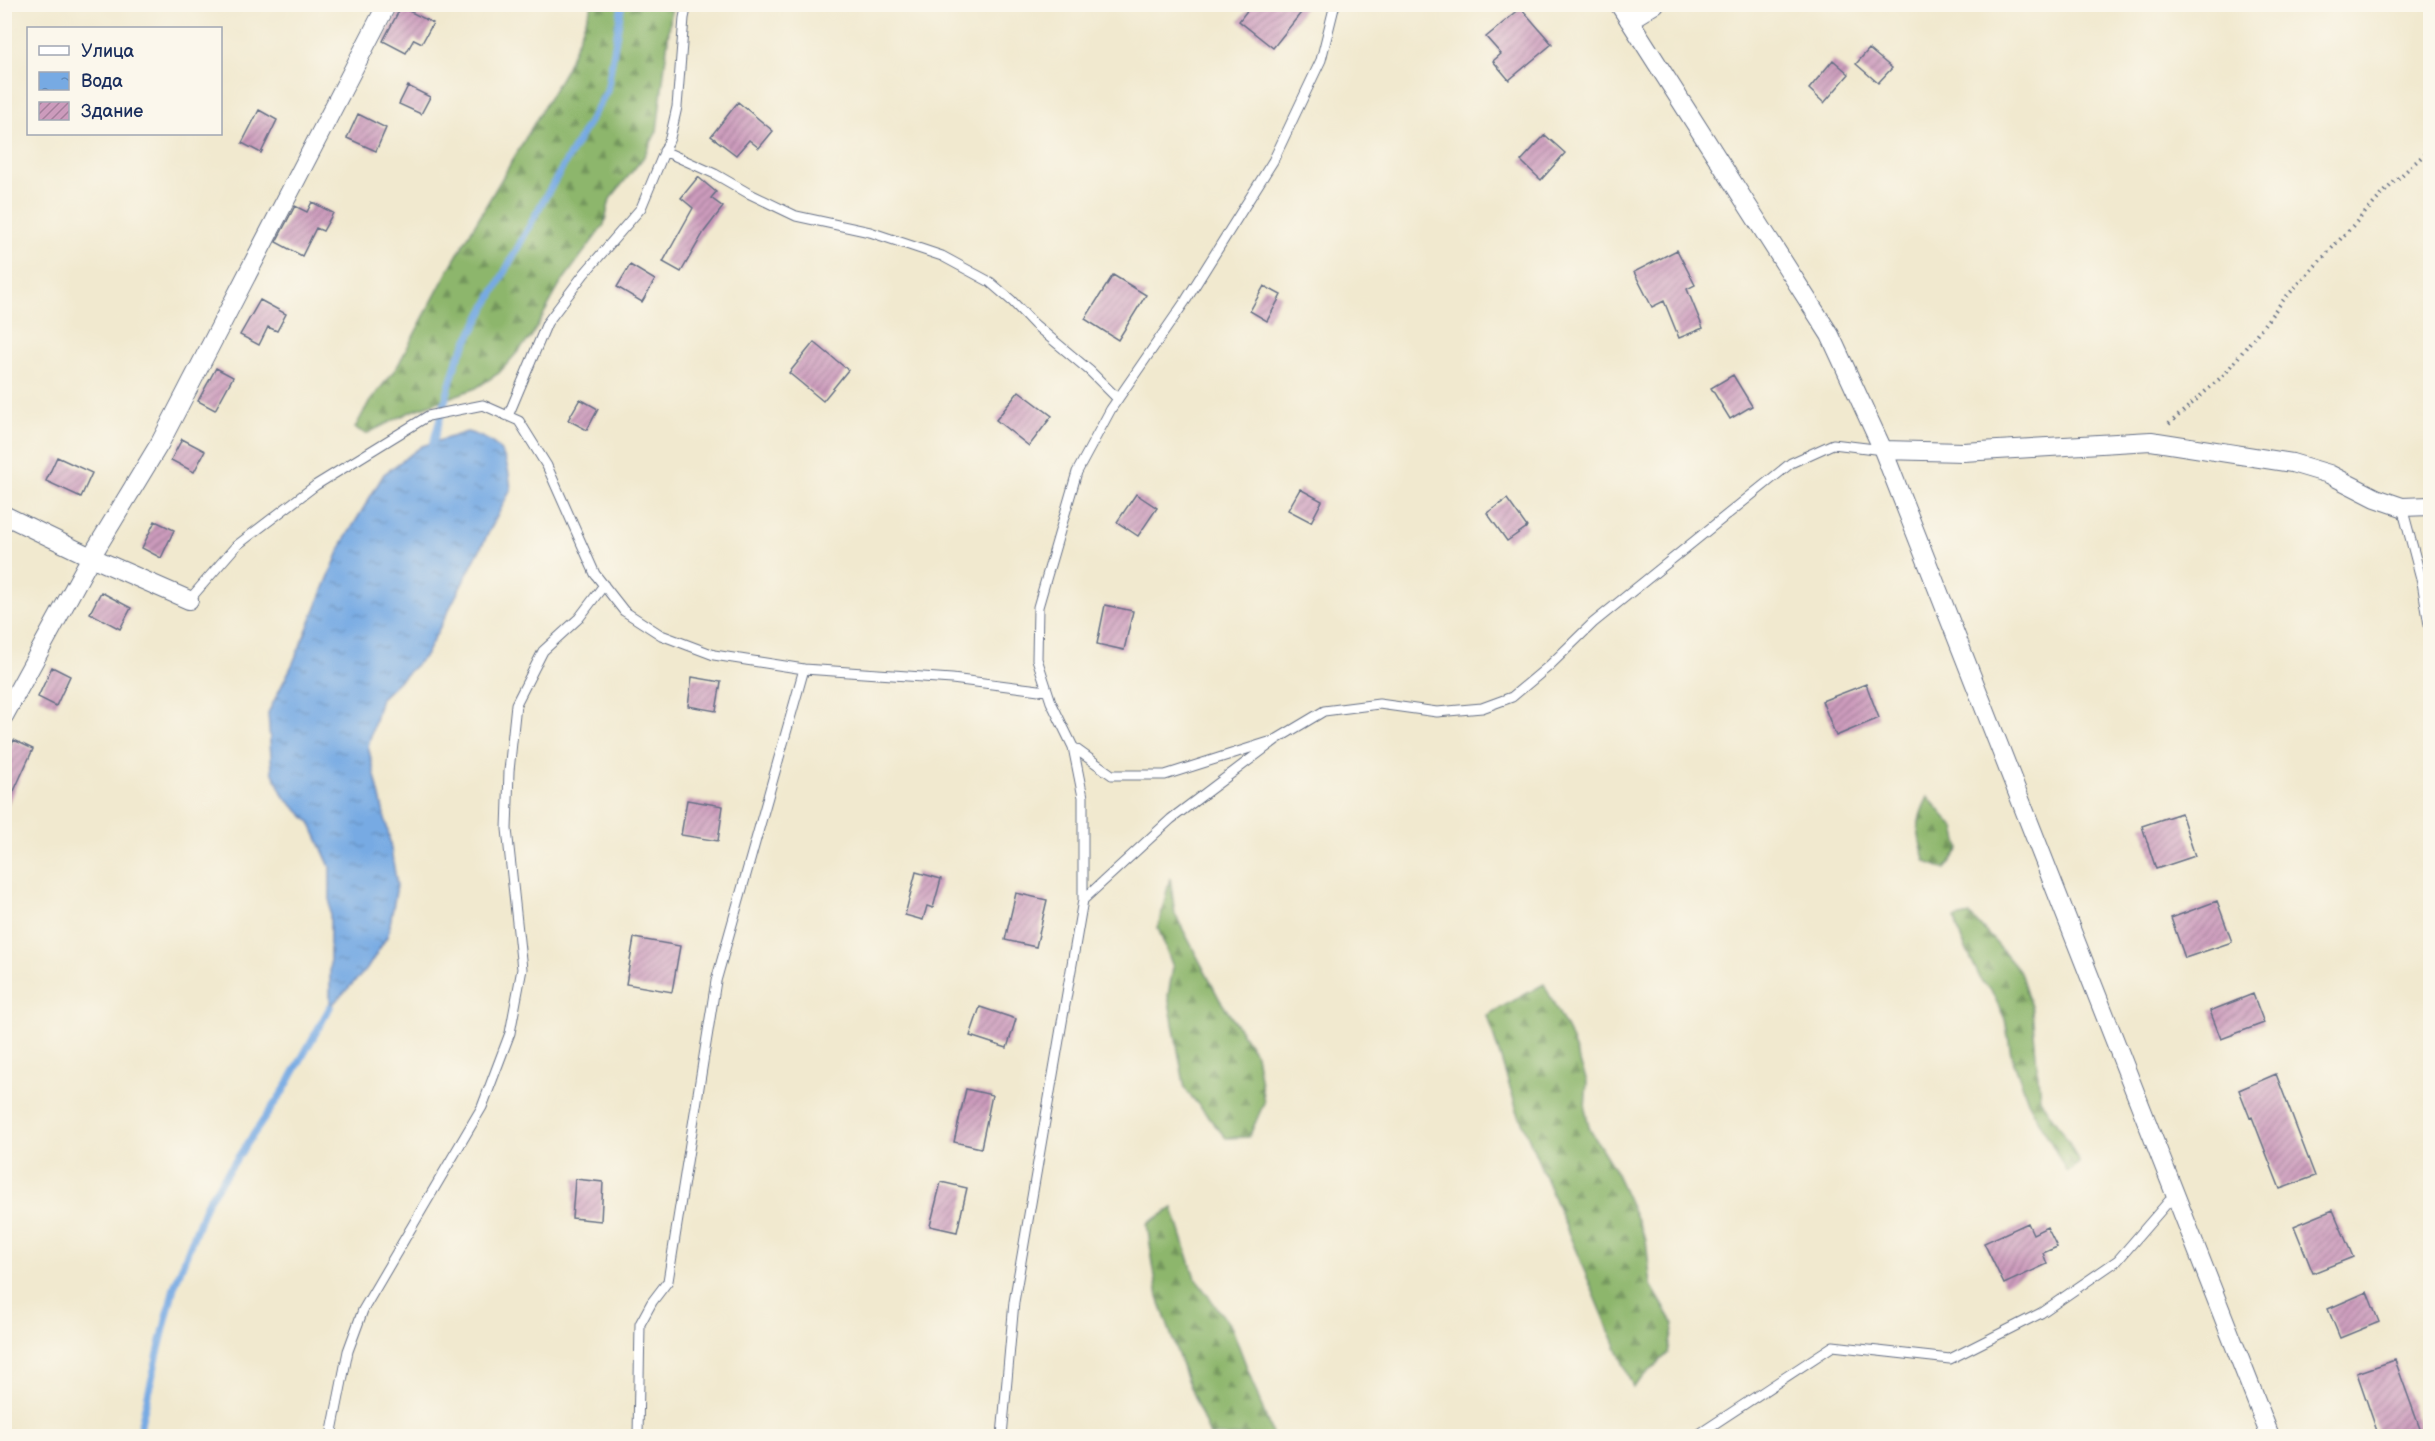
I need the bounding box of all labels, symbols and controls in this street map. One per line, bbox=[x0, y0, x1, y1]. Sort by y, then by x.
legend bbox=[27, 27, 222, 135]
text: Улица bbox=[81, 41, 135, 62]
text: Вода bbox=[81, 71, 123, 92]
text: Здание bbox=[81, 101, 143, 122]

